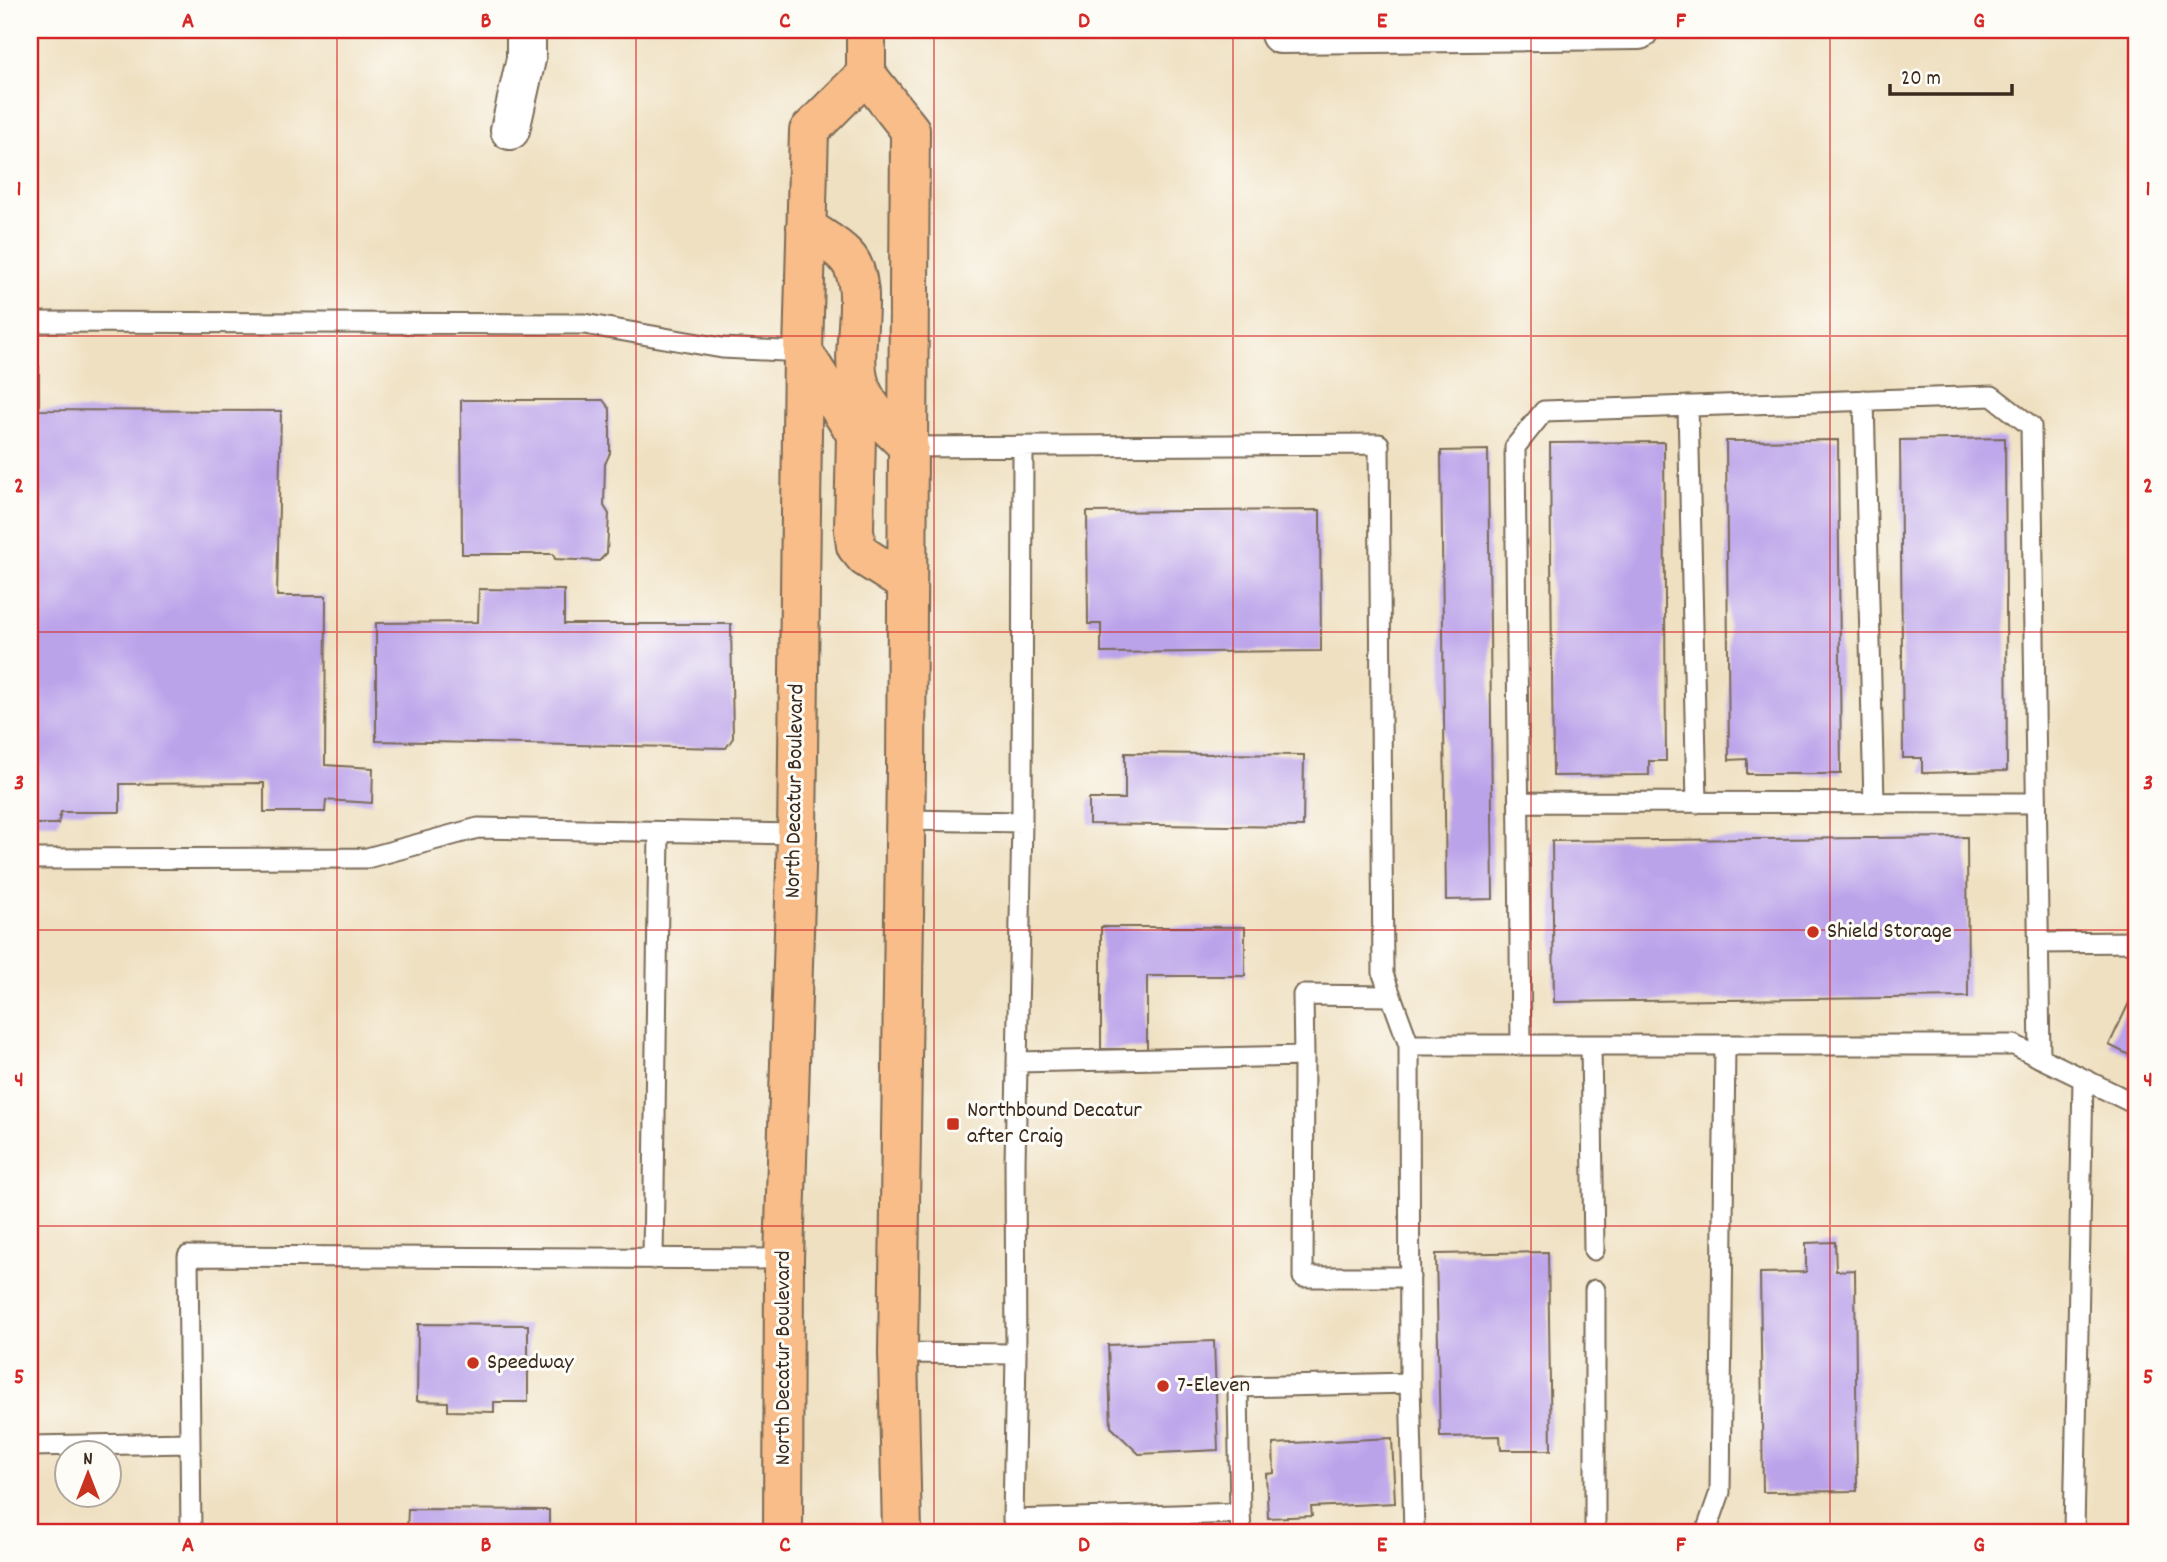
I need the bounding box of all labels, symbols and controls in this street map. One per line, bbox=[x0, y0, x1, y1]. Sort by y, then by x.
text: A bbox=[182, 6, 194, 39]
text: B bbox=[481, 6, 492, 39]
text: C bbox=[779, 6, 791, 39]
text: D bbox=[1078, 6, 1090, 39]
text: E bbox=[1377, 6, 1388, 39]
text: F bbox=[1676, 6, 1687, 39]
text: G bbox=[1973, 6, 1985, 39]
scale bar bbox=[1890, 52, 2013, 96]
text: 20 m bbox=[1901, 65, 1941, 95]
text: 1 bbox=[16, 174, 22, 207]
text: 1 bbox=[2145, 174, 2151, 207]
text: 2 bbox=[14, 471, 24, 504]
text: 2 bbox=[2143, 471, 2153, 504]
street label: North Decatur Boulevard bbox=[778, 683, 814, 899]
text: 3 bbox=[14, 768, 24, 801]
text: 3 bbox=[2143, 768, 2153, 801]
place label: Shield Storage bbox=[1827, 916, 1952, 949]
marker: Shield Storage bbox=[1805, 924, 1821, 940]
text: 4 bbox=[14, 1065, 24, 1098]
text: 4 bbox=[2143, 1065, 2153, 1098]
place label: Northbound Decatur after Craig bbox=[967, 1095, 1142, 1154]
marker: Northbound Decatur after Craig bbox=[945, 1116, 961, 1132]
street label: North Decatur Boulevard bbox=[768, 1251, 801, 1465]
place label: Speedway bbox=[487, 1347, 574, 1380]
marker: Speedway bbox=[465, 1355, 481, 1371]
text: 5 bbox=[14, 1362, 24, 1395]
text: 5 bbox=[2143, 1362, 2153, 1395]
place label: 7-Eleven bbox=[1177, 1370, 1250, 1403]
marker: 7-Eleven bbox=[1155, 1378, 1171, 1394]
north arrow bbox=[52, 1440, 122, 1510]
text: N bbox=[83, 1447, 93, 1474]
text: A bbox=[182, 1530, 194, 1562]
text: B bbox=[481, 1530, 492, 1562]
text: C bbox=[779, 1530, 791, 1562]
text: D bbox=[1078, 1530, 1090, 1562]
text: E bbox=[1377, 1530, 1388, 1562]
text: F bbox=[1676, 1530, 1687, 1562]
text: G bbox=[1973, 1530, 1985, 1562]

